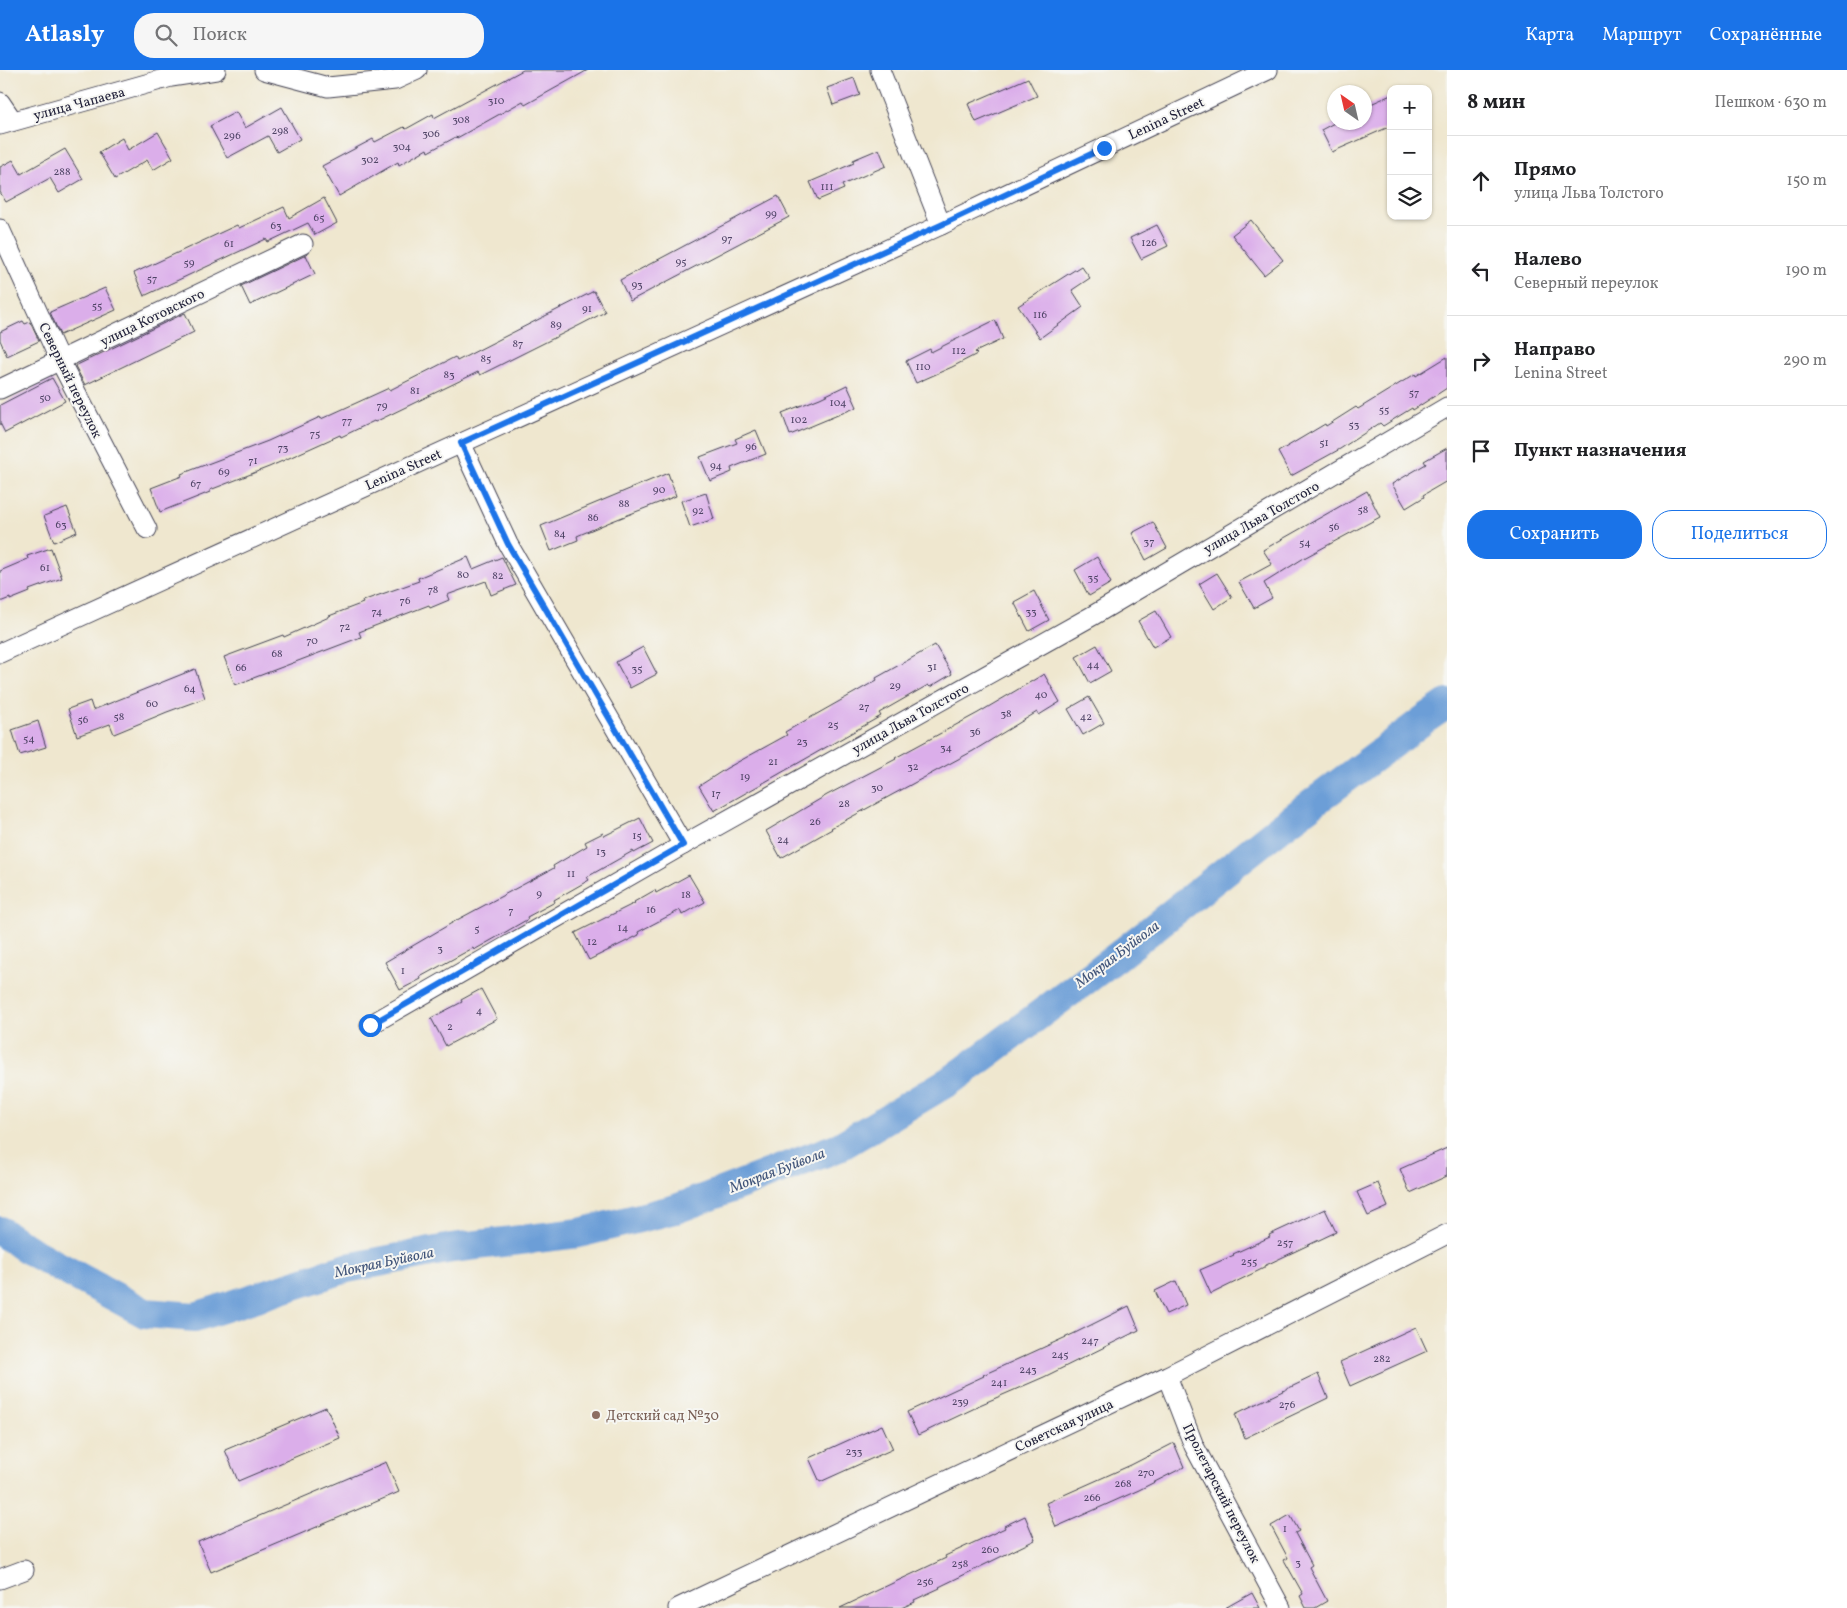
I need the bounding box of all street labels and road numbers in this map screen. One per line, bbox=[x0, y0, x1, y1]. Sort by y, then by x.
street label: улица Чапаева bbox=[31, 83, 127, 126]
street label: Lenina Street bbox=[1126, 93, 1208, 145]
street label: улица Котовского bbox=[97, 285, 208, 352]
street label: Северный переулок bbox=[33, 320, 106, 442]
street label: Lenina Street bbox=[362, 445, 445, 496]
street label: улица Льва Толстого bbox=[1200, 477, 1323, 559]
street label: улица Льва Толстого bbox=[849, 679, 973, 759]
street label: Советская улица bbox=[1012, 1395, 1117, 1458]
street label: Пролетарский переулок bbox=[1177, 1421, 1264, 1567]

